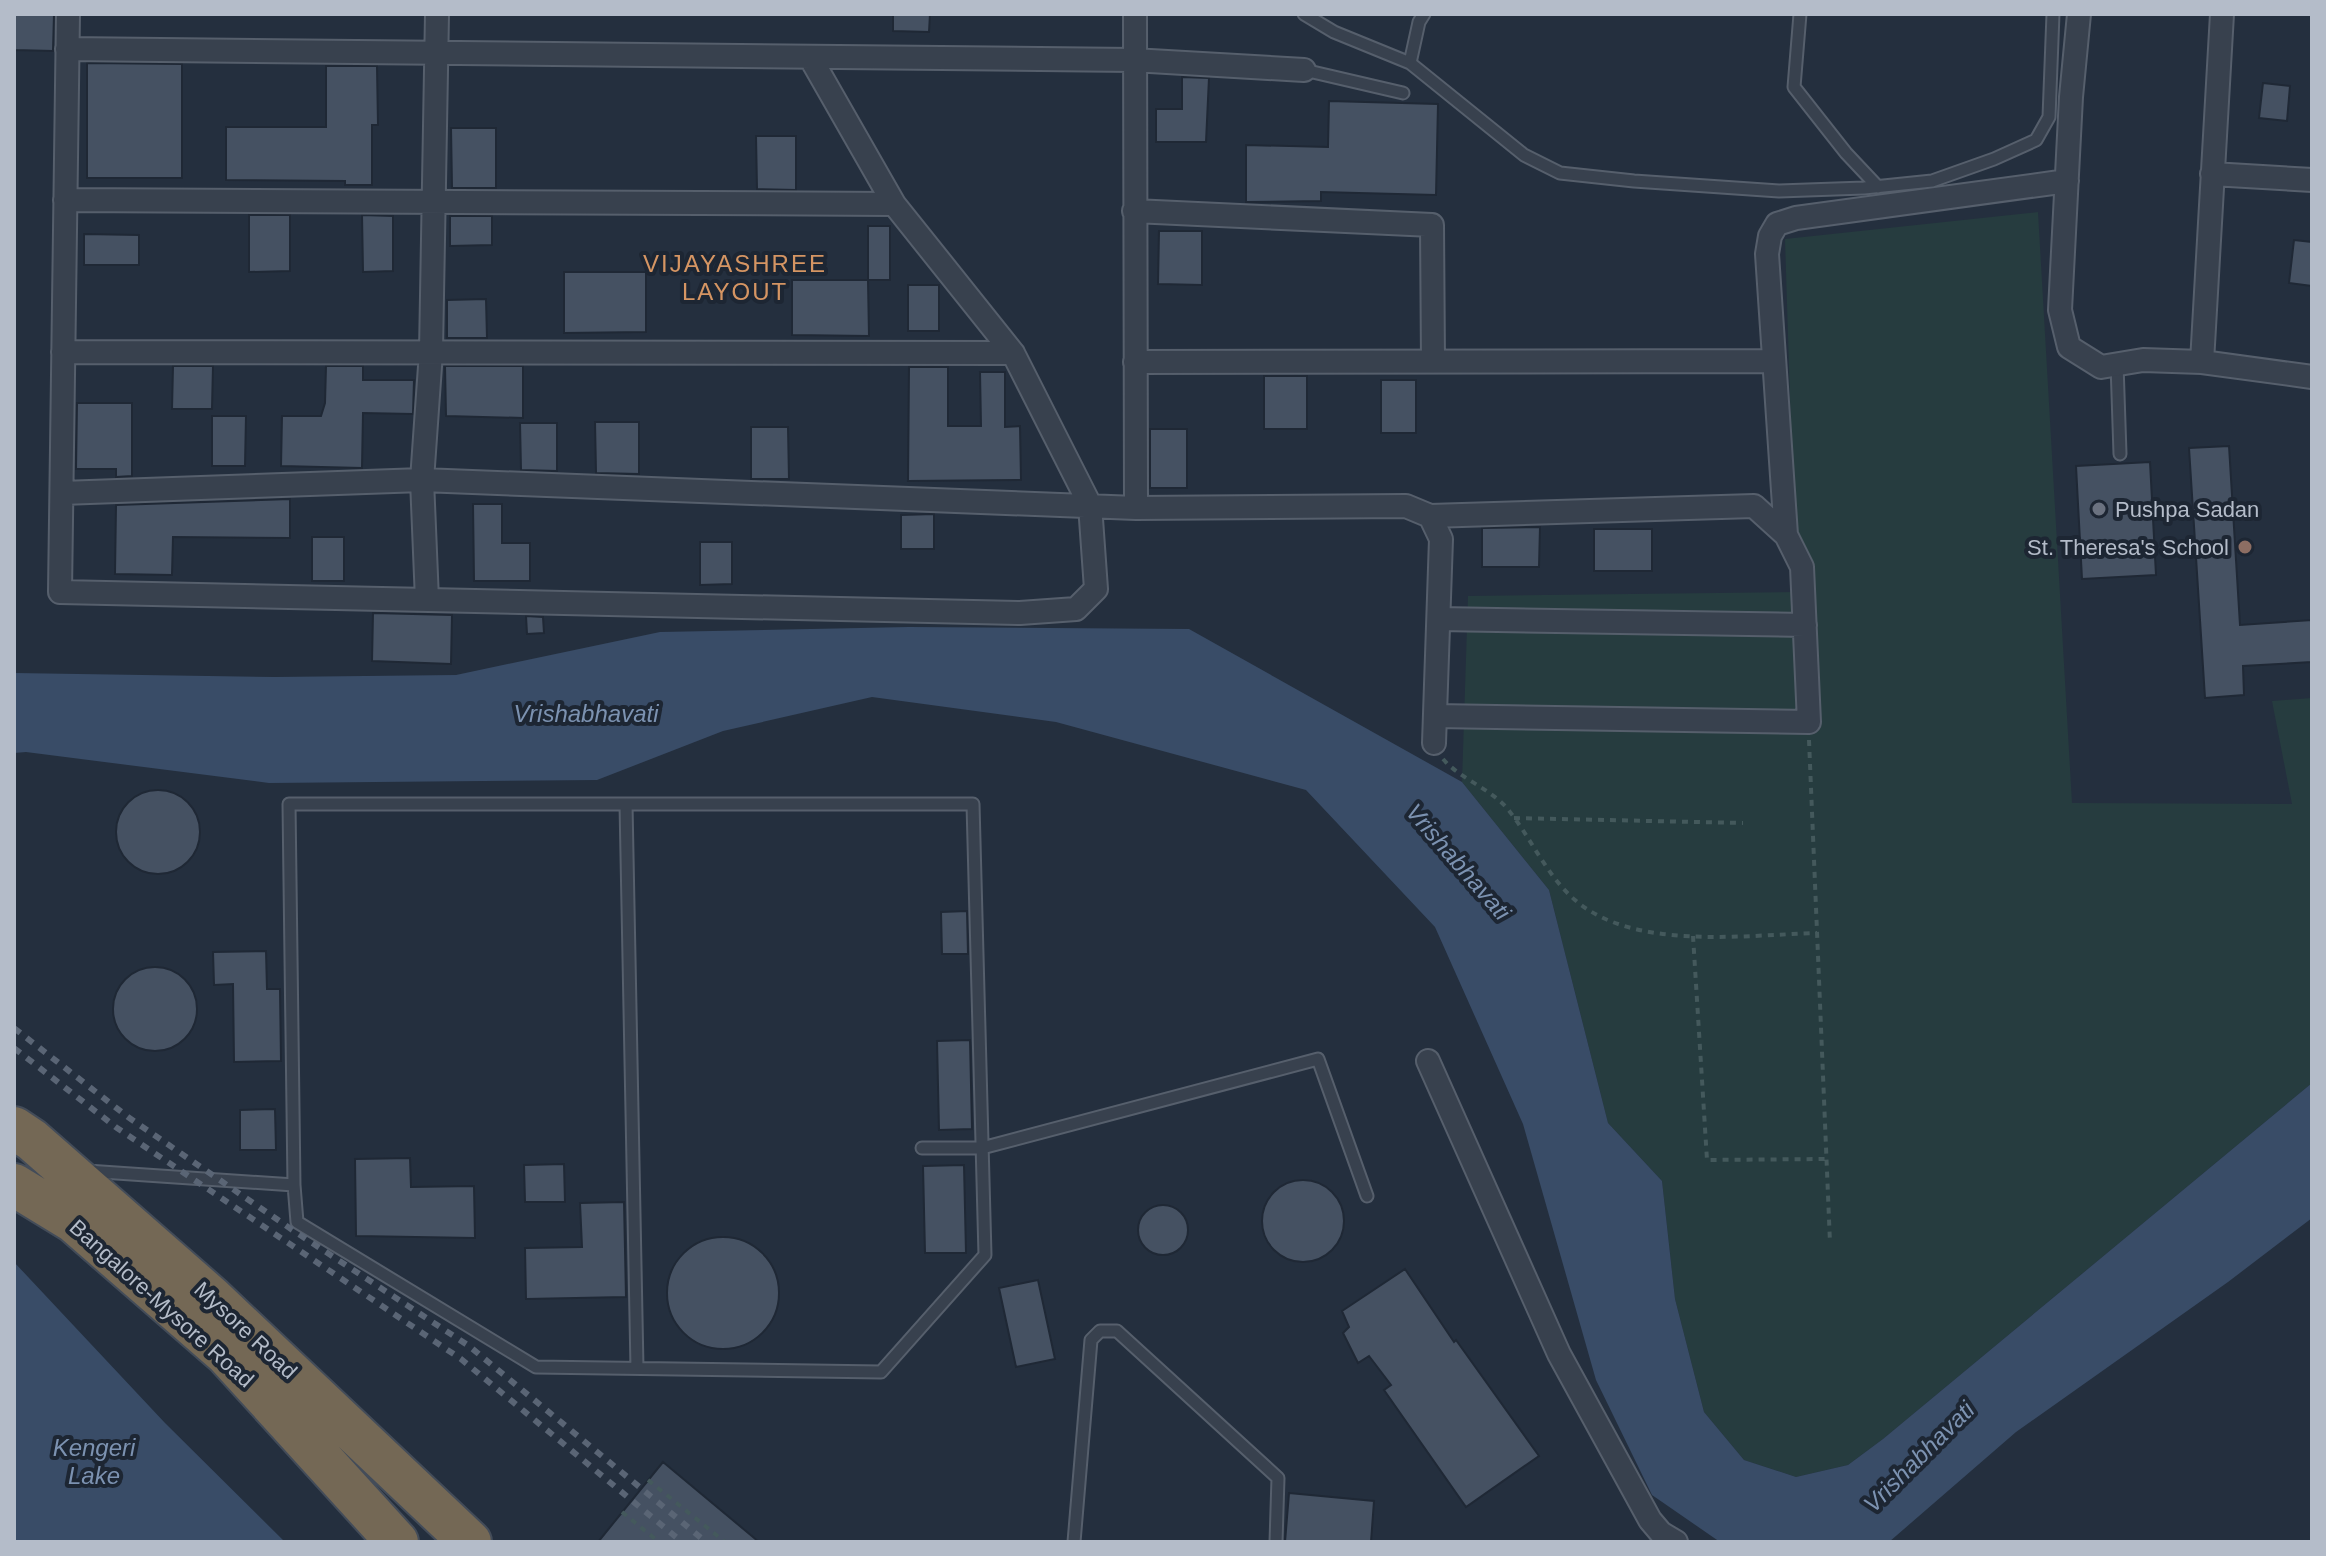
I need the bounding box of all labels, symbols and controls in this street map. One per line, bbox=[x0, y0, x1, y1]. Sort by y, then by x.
district label: VIJAYASHREE LAYOUT bbox=[643, 250, 827, 305]
place label: Pushpa Sadan bbox=[2115, 497, 2259, 522]
marker: Pushpa Sadan bbox=[2090, 500, 2108, 518]
place label: St. Theresa's School bbox=[2027, 535, 2229, 560]
marker: St. Theresa's School bbox=[2236, 538, 2254, 556]
water label: Vrishabhavati bbox=[514, 700, 659, 727]
water label: Vrishabhavati bbox=[1401, 798, 1517, 926]
street label: Bangalore-Mysore Road bbox=[65, 1213, 259, 1393]
street label: Mysore Road bbox=[189, 1276, 303, 1384]
water label: Vrishabhavati bbox=[1858, 1395, 1980, 1517]
water label: Kengeri Lake bbox=[53, 1434, 136, 1489]

